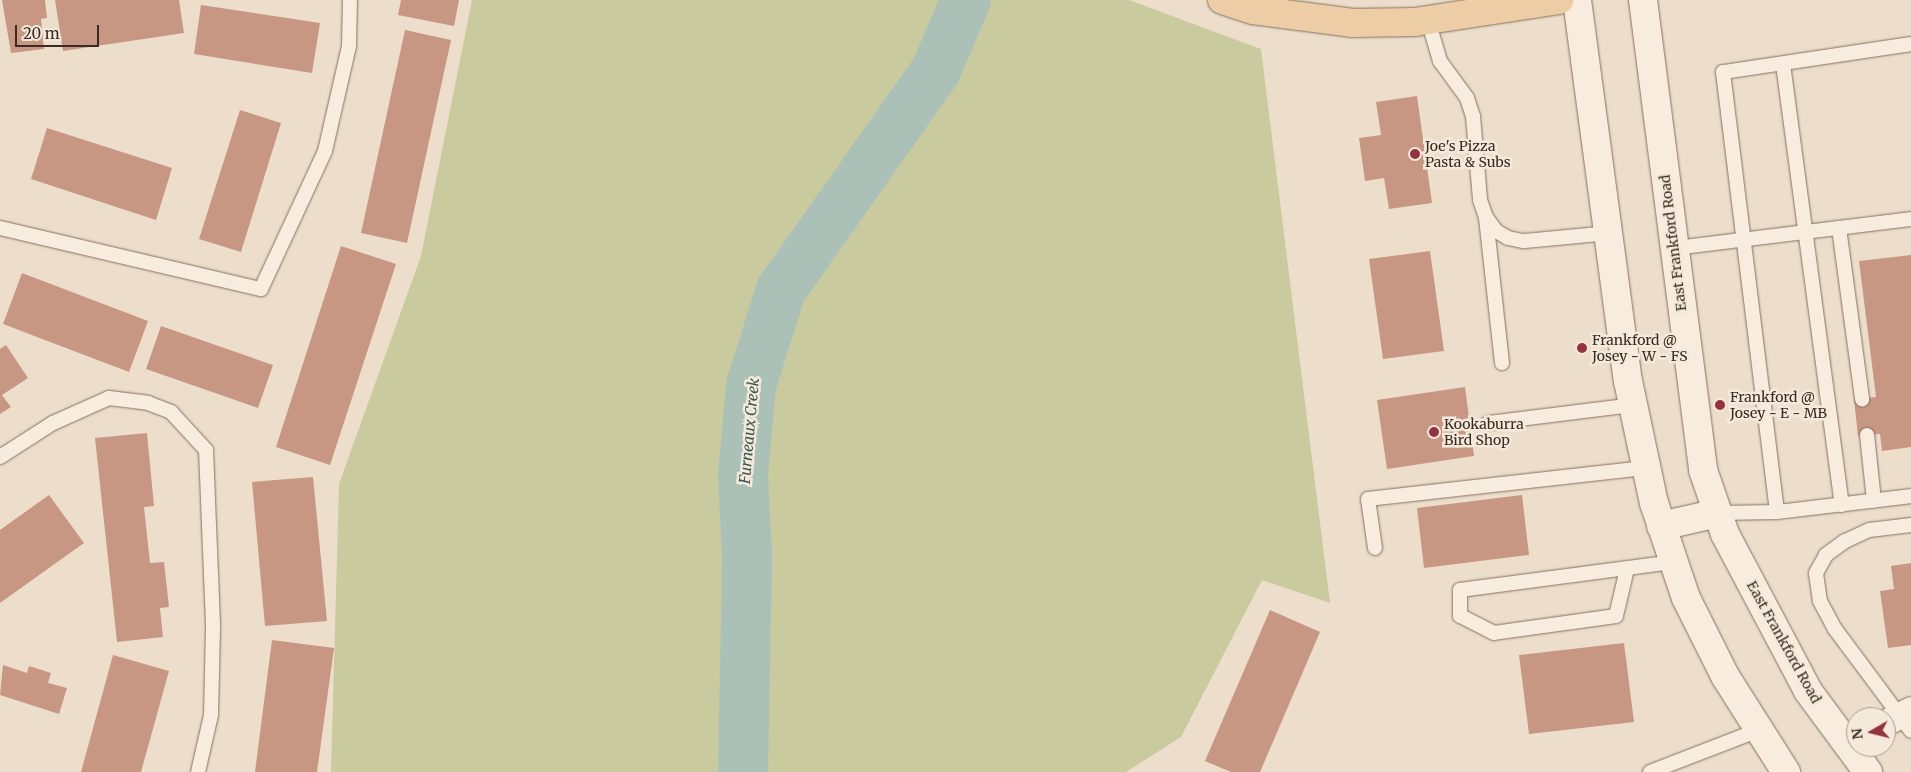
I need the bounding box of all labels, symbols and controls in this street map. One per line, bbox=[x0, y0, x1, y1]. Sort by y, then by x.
scale bar bbox=[18, 15, 101, 47]
text: 20 m bbox=[23, 24, 60, 43]
place label: Joe's Pizza Pasta & Subs bbox=[1425, 138, 1511, 170]
marker: Joe's Pizza Pasta & Subs bbox=[1409, 148, 1421, 160]
street label: East Frankford Road bbox=[1656, 174, 1690, 312]
place label: Frankford @ Josey - W - FS bbox=[1592, 332, 1688, 364]
marker: Frankford @ Josey - W - FS bbox=[1576, 342, 1588, 354]
water label: Furneaux Creek bbox=[735, 377, 763, 485]
place label: Frankford @ Josey - E - MB bbox=[1730, 389, 1827, 422]
marker: Frankford @ Josey - E - MB bbox=[1714, 399, 1726, 411]
place label: Kookaburra Bird Shop bbox=[1444, 416, 1524, 448]
marker: Kookaburra Bird Shop bbox=[1428, 426, 1440, 438]
street label: East Frankford Road bbox=[1743, 578, 1825, 706]
north arrow bbox=[1846, 707, 1896, 757]
text: N bbox=[1847, 727, 1867, 741]

